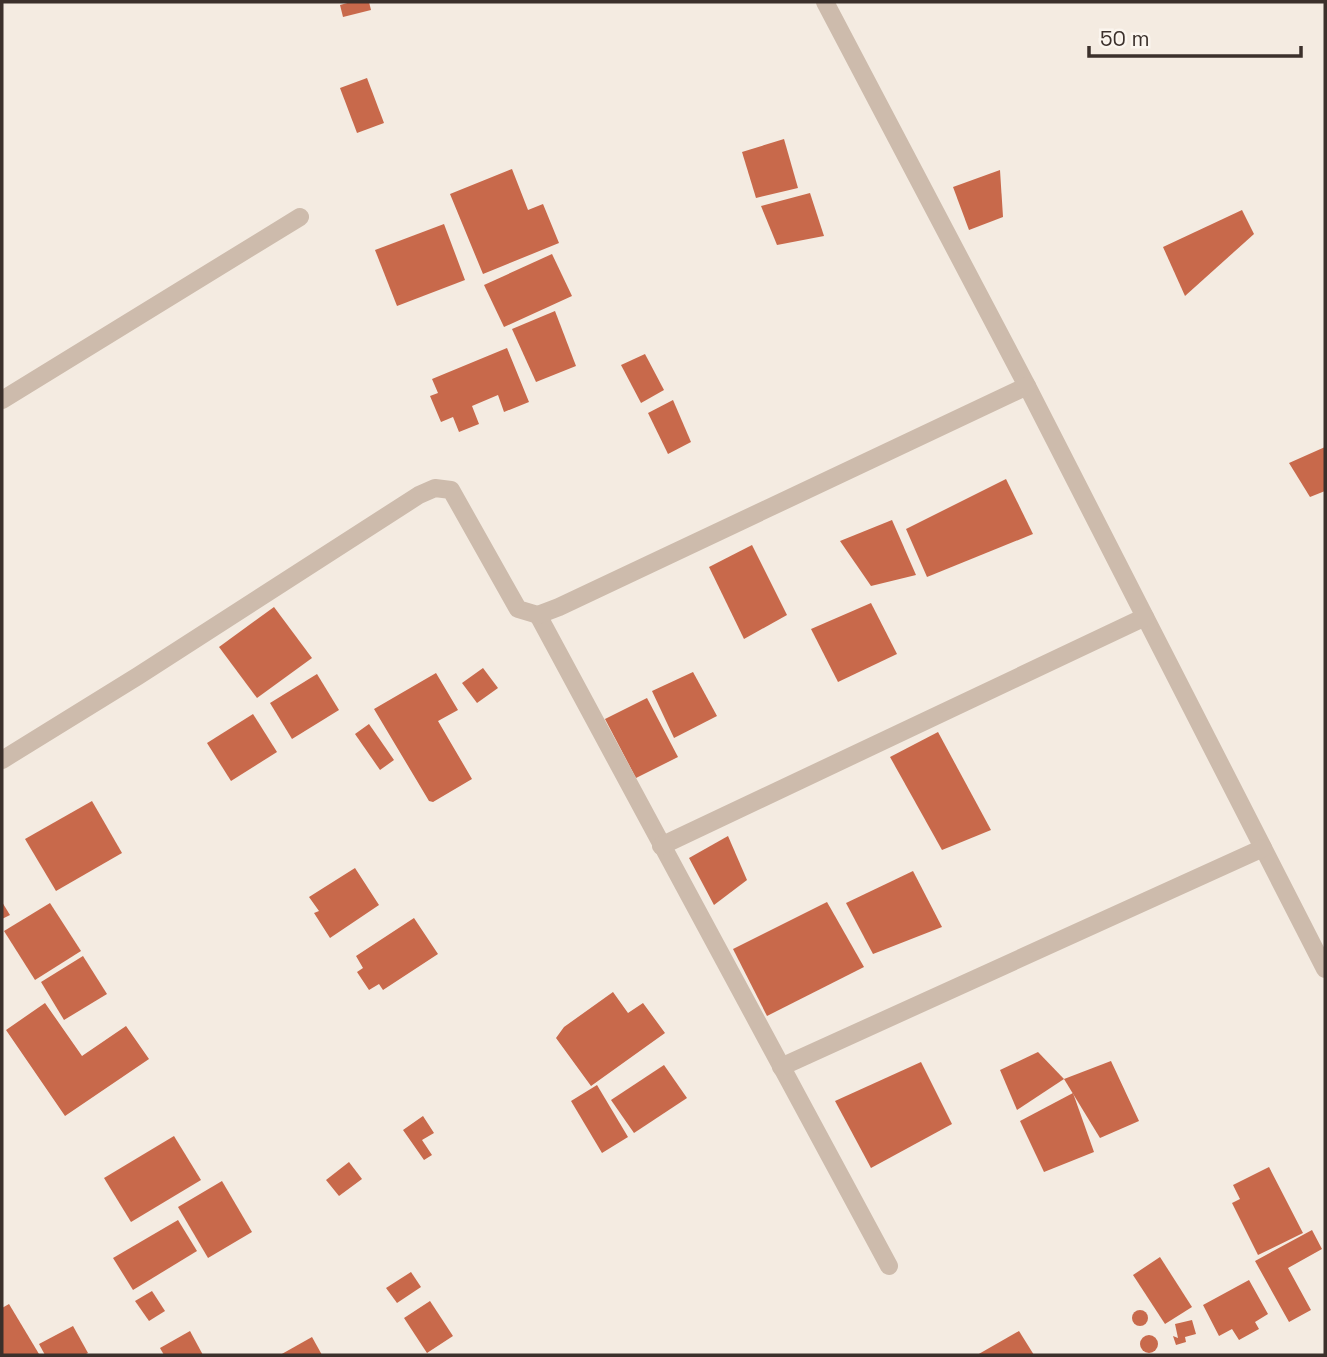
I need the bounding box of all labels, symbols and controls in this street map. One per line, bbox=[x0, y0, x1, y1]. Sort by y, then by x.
scale bar bbox=[1089, 14, 1301, 58]
text: 50 m bbox=[1100, 25, 1150, 52]

